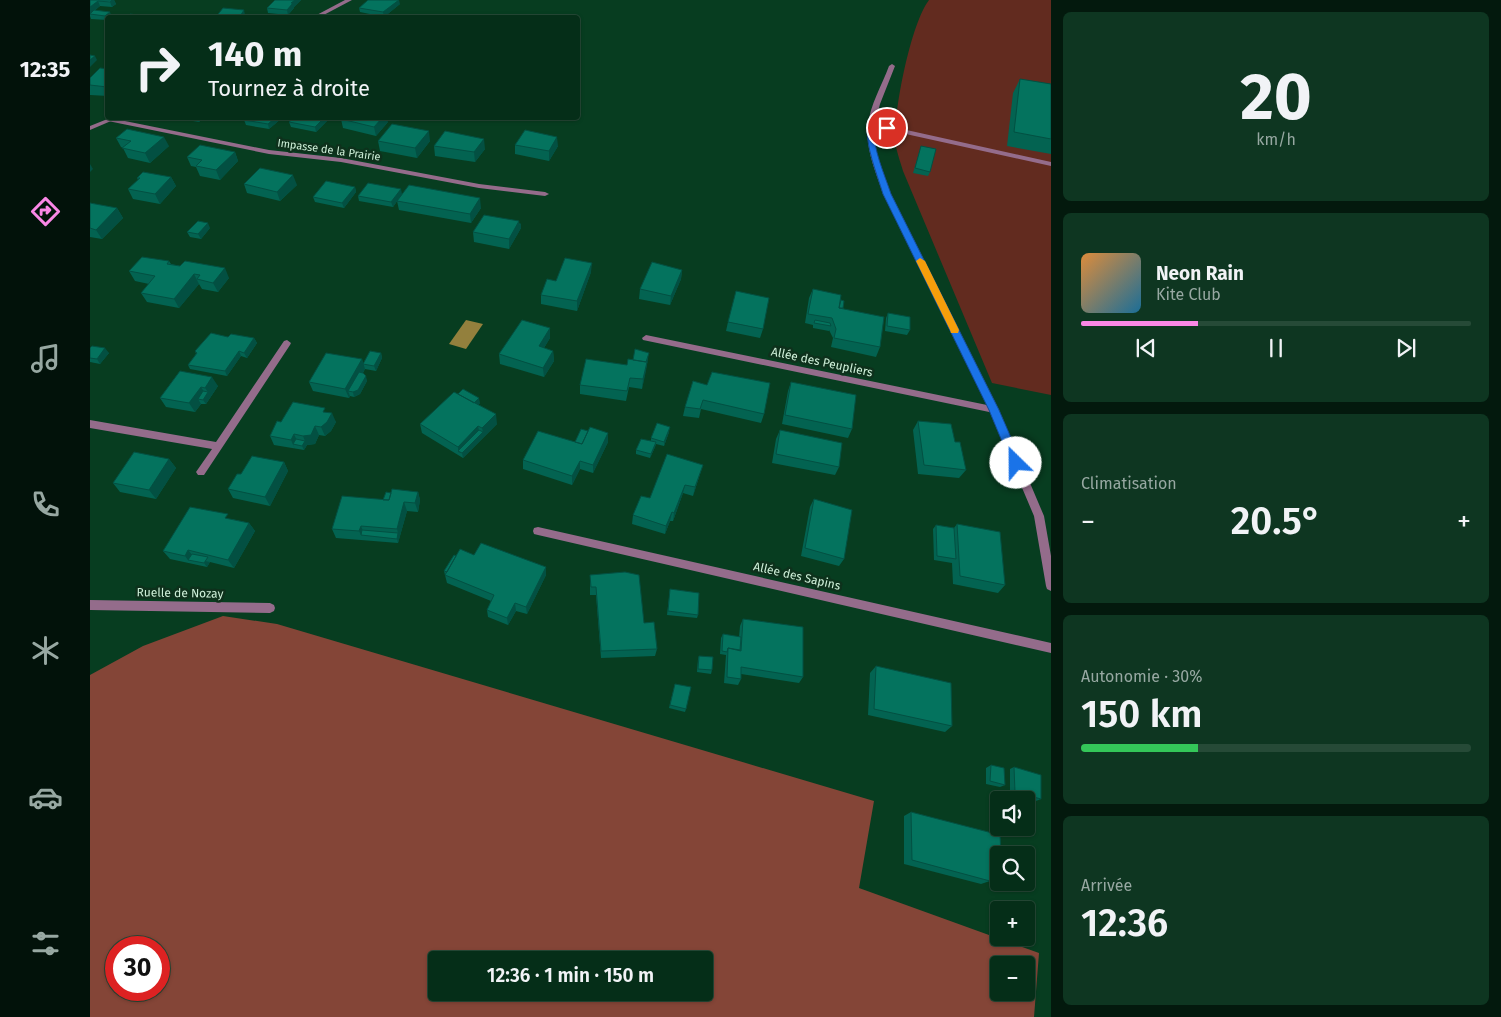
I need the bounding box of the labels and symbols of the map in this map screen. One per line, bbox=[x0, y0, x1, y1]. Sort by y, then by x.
pin bbox=[866, 107, 908, 149]
street label: Impasse de la Prairie bbox=[277, 136, 381, 164]
street label: Allée des Peupliers bbox=[770, 344, 874, 380]
position arrow bbox=[989, 436, 1041, 488]
street label: Allée des Sapins bbox=[752, 559, 842, 593]
street label: Ruelle de Nozay bbox=[136, 585, 224, 601]
speed limit sign: 30 bbox=[105, 936, 170, 1001]

